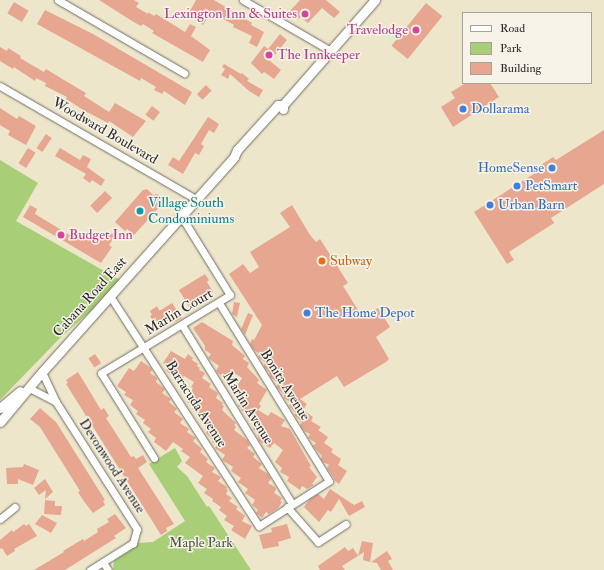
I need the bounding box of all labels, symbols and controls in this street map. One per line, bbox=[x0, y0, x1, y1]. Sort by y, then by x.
place label: Lexington Inn & Suites bbox=[164, 6, 297, 22]
marker: Lexington Inn & Suites bbox=[300, 9, 310, 19]
legend bbox=[462, 12, 592, 84]
text: Road bbox=[500, 21, 525, 36]
place label: Travelodge bbox=[347, 22, 408, 38]
marker: Travelodge bbox=[411, 25, 421, 35]
text: Park bbox=[500, 41, 522, 56]
place label: The Innkeeper bbox=[277, 47, 360, 63]
marker: The Innkeeper bbox=[264, 50, 274, 60]
text: Building bbox=[500, 61, 541, 76]
street label: Woodward Boulevard bbox=[49, 94, 161, 168]
place label: Dollarama bbox=[471, 101, 530, 117]
marker: Dollarama bbox=[458, 104, 468, 114]
place label: HomeSense bbox=[478, 160, 544, 176]
marker: HomeSense bbox=[547, 163, 557, 173]
place label: PetSmart bbox=[525, 178, 577, 194]
marker: PetSmart bbox=[512, 181, 522, 191]
place label: Village South Condominiums bbox=[148, 195, 234, 228]
place label: Urban Barn bbox=[498, 197, 565, 213]
marker: Urban Barn bbox=[485, 200, 495, 210]
marker: Village South Condominiums bbox=[135, 206, 145, 216]
place label: Budget Inn bbox=[69, 227, 133, 243]
marker: Budget Inn bbox=[56, 230, 66, 240]
place label: Subway bbox=[330, 253, 372, 269]
street label: Cabana Road East bbox=[50, 254, 130, 340]
marker: Subway bbox=[317, 256, 327, 266]
street label: Marlin Court bbox=[142, 285, 216, 339]
place label: The Home Depot bbox=[315, 305, 415, 321]
marker: The Home Depot bbox=[302, 308, 312, 318]
street label: Bonita Avenue bbox=[257, 346, 313, 424]
street label: Barracuda Avenue bbox=[162, 357, 230, 451]
street label: Marlin Avenue bbox=[219, 369, 277, 447]
street label: Devonwood Avenue bbox=[75, 416, 149, 516]
park label: Maple Park bbox=[169, 535, 233, 551]

